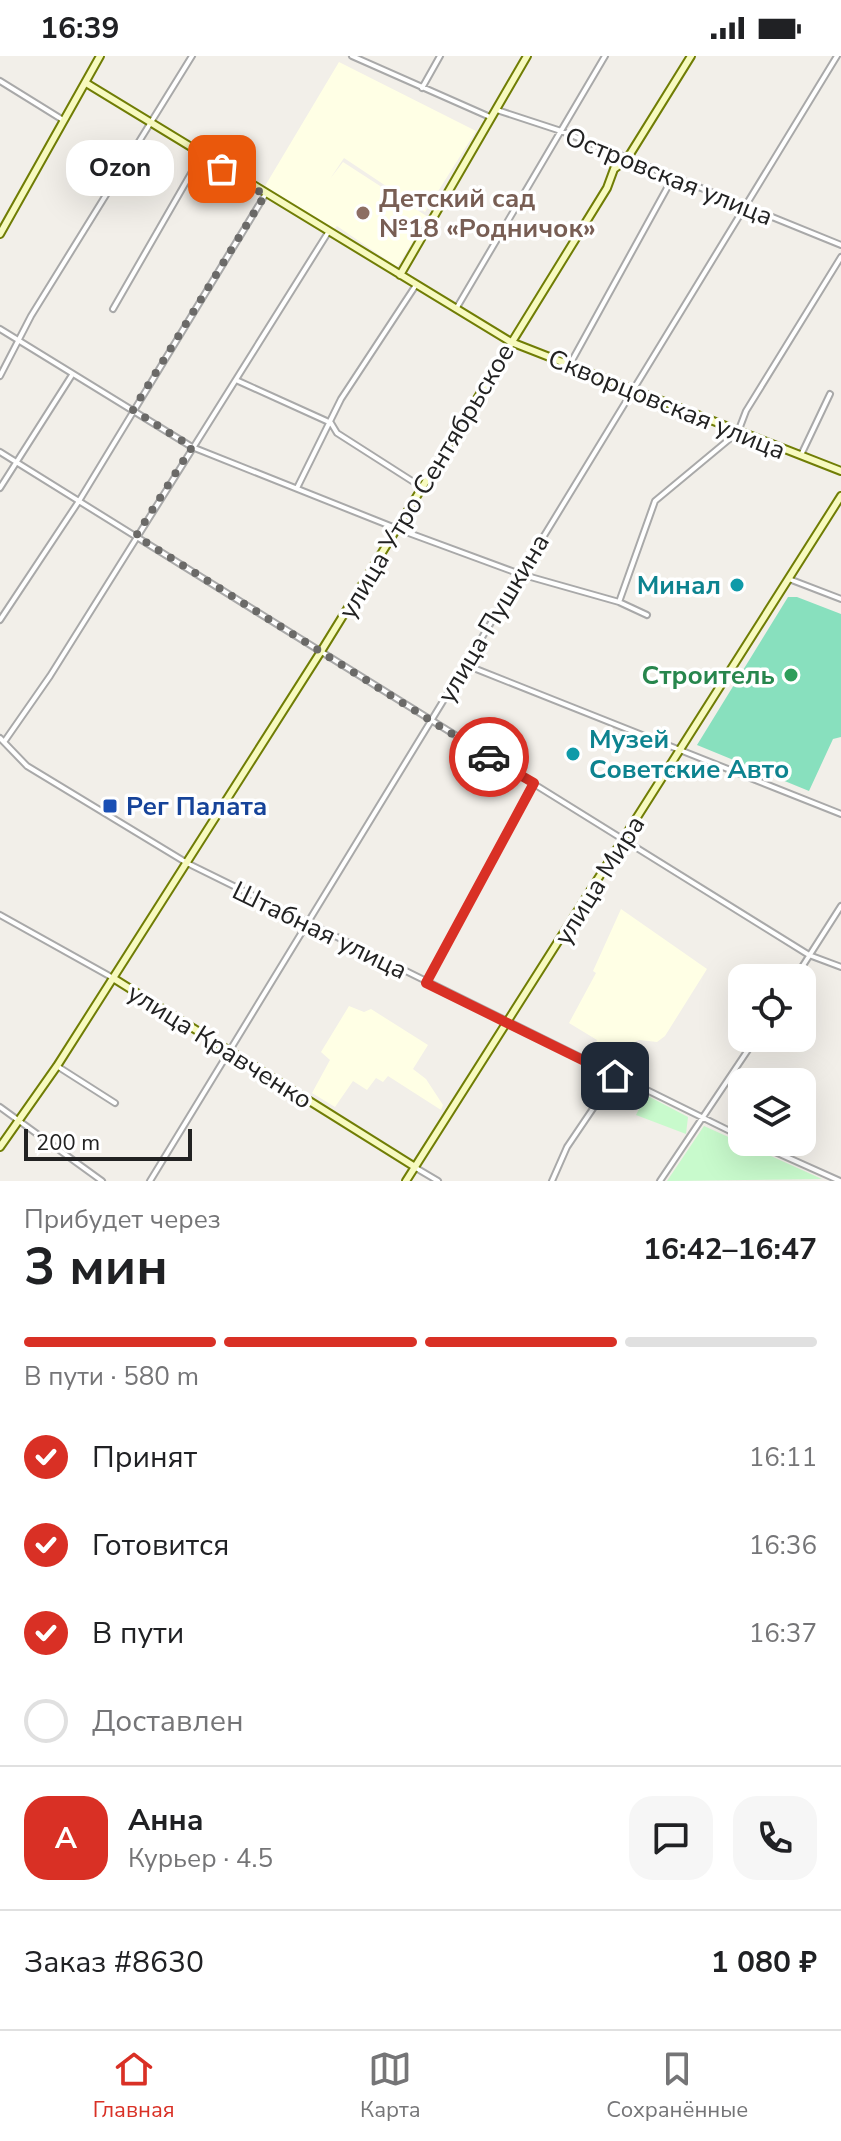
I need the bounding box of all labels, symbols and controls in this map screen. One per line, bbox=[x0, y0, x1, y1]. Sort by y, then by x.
text: 16:39 bbox=[40, 8, 119, 49]
street label: Островская улица bbox=[560, 119, 778, 234]
pin bbox=[188, 135, 256, 203]
callout: Ozon bbox=[66, 141, 174, 197]
icon: bag bbox=[200, 147, 244, 191]
text: Ozon bbox=[89, 150, 151, 185]
place label: Детский сад №18 «Родничок» bbox=[379, 181, 596, 246]
marker: Детский сад №18 «Родничок» bbox=[354, 204, 372, 222]
street label: улица Утро Сентябрьское bbox=[330, 337, 523, 625]
street label: Скворцовская улица bbox=[543, 341, 791, 468]
street label: улица Пушкина bbox=[429, 527, 558, 709]
place label: Минал bbox=[637, 568, 721, 603]
marker: Минал bbox=[728, 576, 746, 594]
place label: Строитель bbox=[642, 658, 775, 693]
marker: Строитель bbox=[782, 666, 800, 684]
courier bbox=[449, 717, 529, 797]
place label: Музей Советские Авто bbox=[589, 722, 789, 787]
icon: car bbox=[467, 735, 511, 779]
marker: Музей Советские Авто bbox=[564, 745, 582, 763]
place label: Рег Палата bbox=[126, 789, 267, 824]
marker: Рег Палата bbox=[101, 797, 119, 815]
street label: улица Мира bbox=[546, 809, 653, 951]
street label: Штабная улица bbox=[227, 873, 413, 988]
map controls bbox=[728, 964, 816, 1156]
button: locate bbox=[728, 964, 816, 1052]
street label: улица Кравченко bbox=[121, 975, 319, 1117]
pin bbox=[581, 1042, 649, 1110]
icon: home bbox=[593, 1054, 637, 1098]
button: layers bbox=[728, 1068, 816, 1156]
scale bar bbox=[24, 1125, 192, 1161]
text: 200 m bbox=[36, 1128, 100, 1158]
text: Прибудет через bbox=[24, 1202, 221, 1237]
text: 16:42–16:47 bbox=[643, 1229, 817, 1270]
text: 3 мин bbox=[24, 1231, 168, 1302]
text: В пути · 580 m bbox=[24, 1359, 199, 1394]
icon: check bbox=[24, 1435, 68, 1479]
text: Принят bbox=[92, 1437, 197, 1478]
text: 16:11 bbox=[749, 1440, 817, 1475]
icon: check bbox=[24, 1523, 68, 1567]
text: Готовится bbox=[92, 1525, 229, 1566]
text: 16:36 bbox=[749, 1528, 817, 1563]
icon: check bbox=[24, 1611, 68, 1655]
text: В пути bbox=[92, 1613, 184, 1654]
text: 16:37 bbox=[749, 1616, 817, 1651]
text: Доставлен bbox=[92, 1701, 244, 1742]
button: chat bbox=[629, 1796, 713, 1880]
button: phone bbox=[733, 1796, 817, 1880]
text: Анна bbox=[128, 1800, 204, 1841]
text: А bbox=[55, 1818, 77, 1859]
text: Курьер · 4.5 bbox=[128, 1841, 273, 1876]
text: Заказ #8630 bbox=[24, 1942, 204, 1983]
text: 1 080 ₽ bbox=[711, 1942, 817, 1983]
tab: Главная bbox=[93, 2047, 175, 2125]
tab: Карта bbox=[360, 2047, 421, 2125]
tab: Сохранённые bbox=[606, 2047, 748, 2125]

